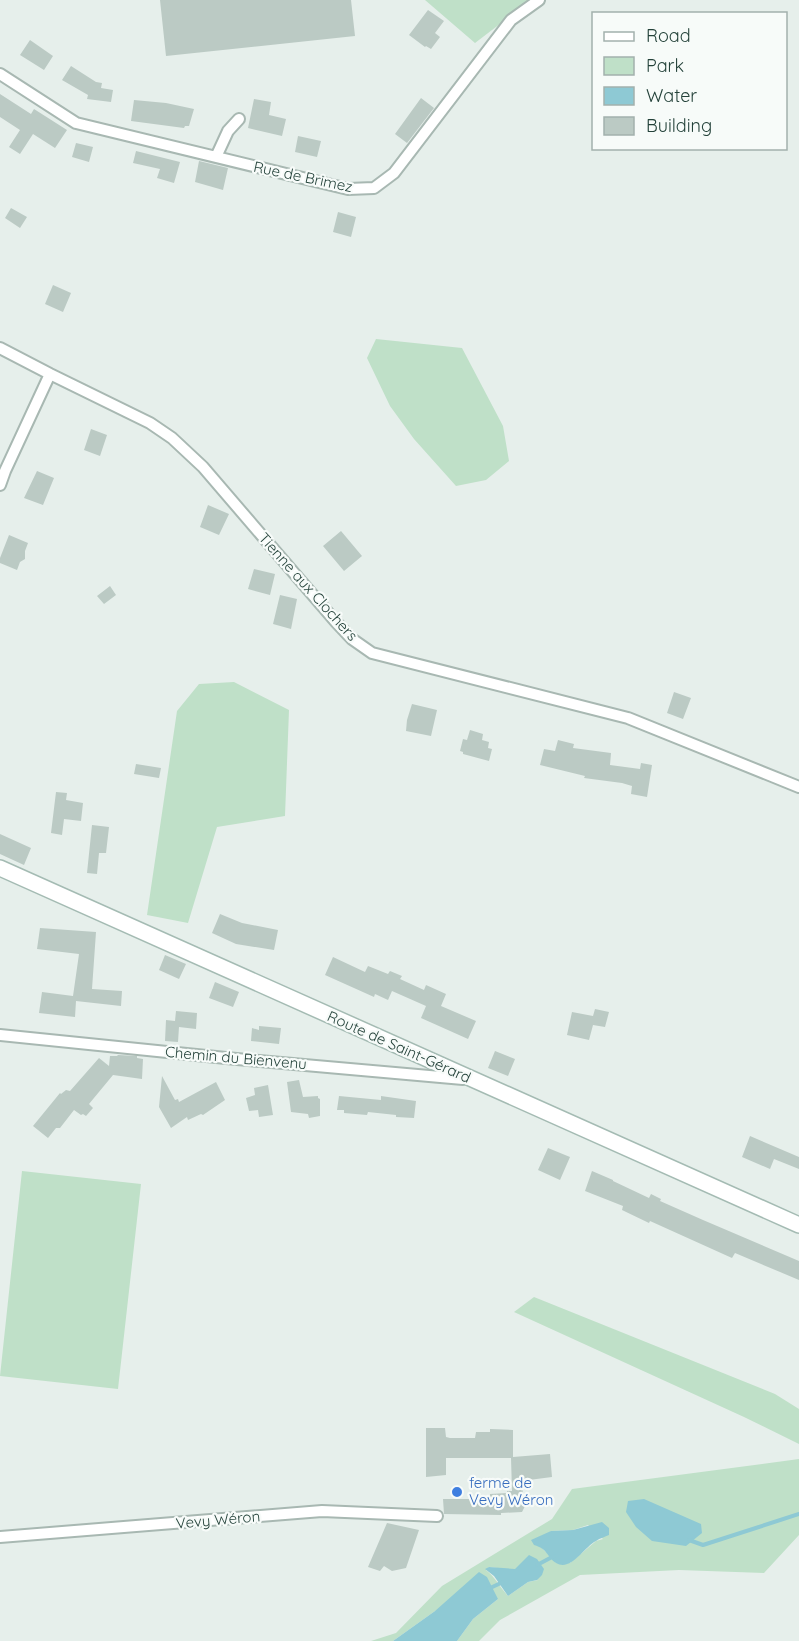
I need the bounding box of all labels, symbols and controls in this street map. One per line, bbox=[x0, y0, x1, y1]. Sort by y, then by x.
legend bbox=[592, 12, 787, 150]
text: Road bbox=[646, 24, 691, 47]
text: Park bbox=[646, 54, 684, 77]
text: Water bbox=[646, 84, 697, 107]
text: Building bbox=[646, 114, 712, 137]
street label: Rue de Brimez bbox=[252, 157, 354, 196]
street label: Tienne aux Clochers bbox=[255, 529, 362, 645]
street label: Route de Saint-Gérard bbox=[324, 1006, 474, 1087]
street label: Chemin du Bienvenu bbox=[164, 1042, 308, 1073]
place label: ferme de Vevy Wéron bbox=[469, 1473, 554, 1509]
marker: ferme de Vevy Wéron bbox=[450, 1485, 464, 1499]
street label: Vevy Wéron bbox=[175, 1506, 261, 1533]

